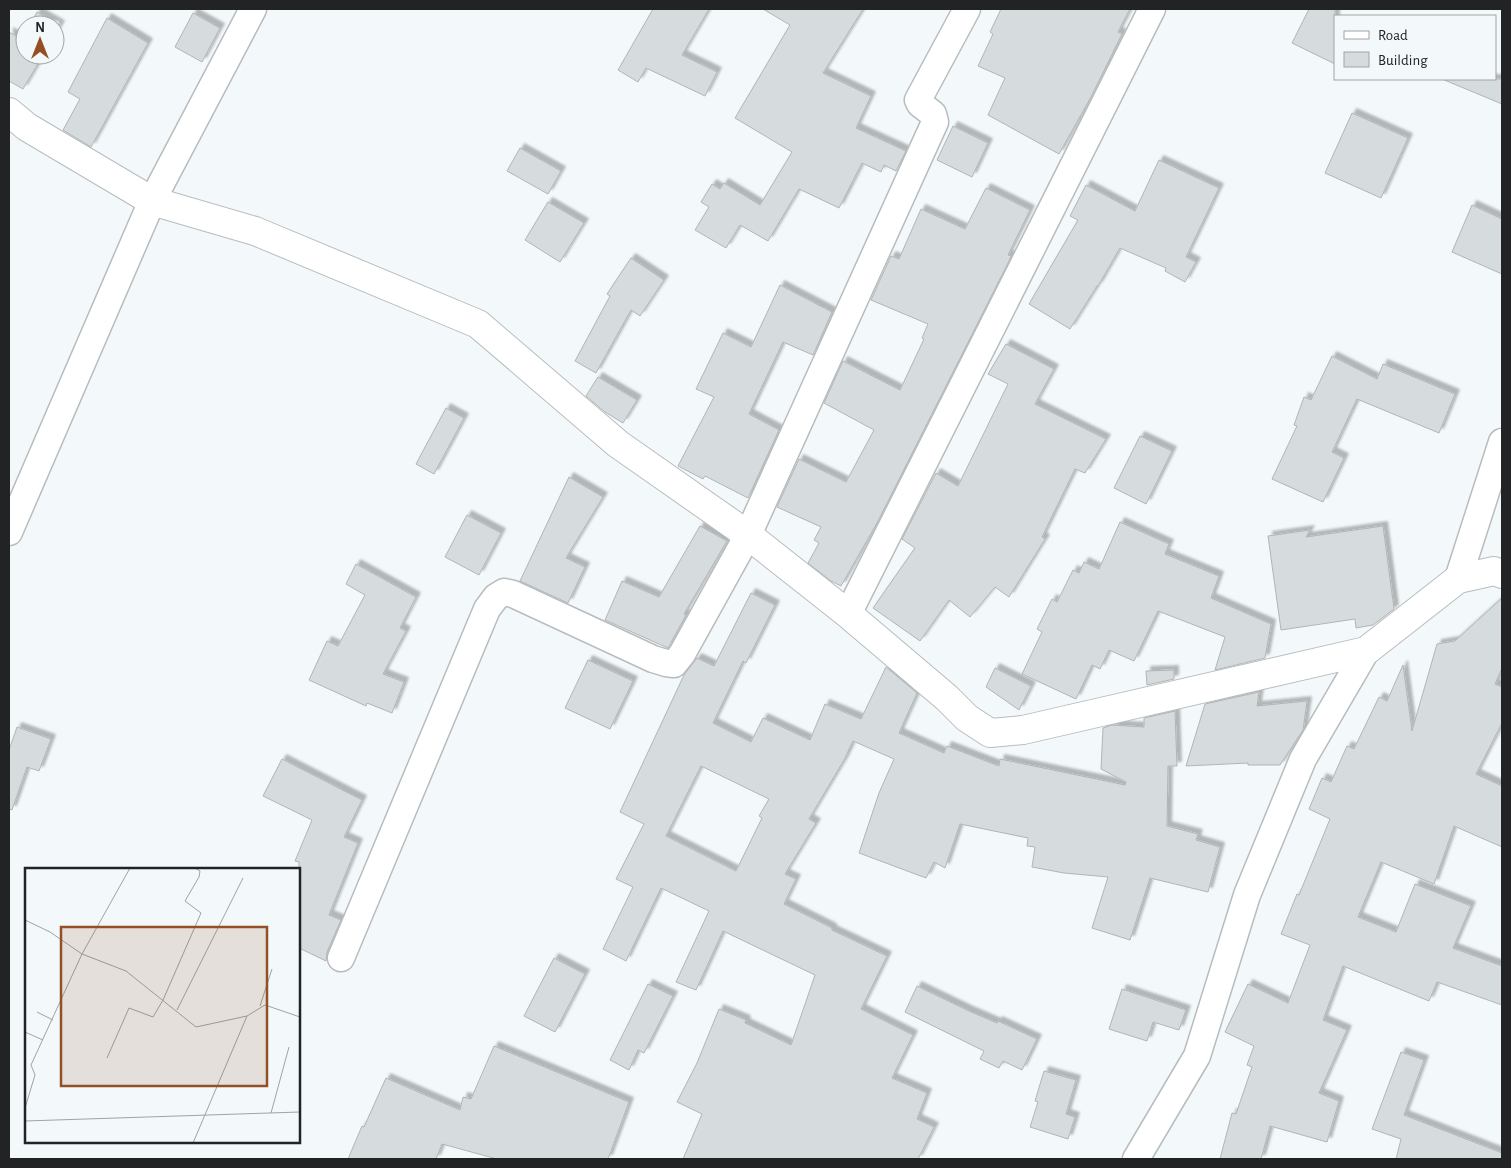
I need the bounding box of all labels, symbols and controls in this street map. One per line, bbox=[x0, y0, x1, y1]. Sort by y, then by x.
north arrow bbox=[15, 15, 65, 65]
legend bbox=[1334, 15, 1496, 80]
text: N bbox=[35, 21, 45, 35]
text: Road bbox=[1378, 28, 1408, 43]
text: Building bbox=[1378, 53, 1428, 68]
inset map bbox=[25, 868, 300, 1143]

